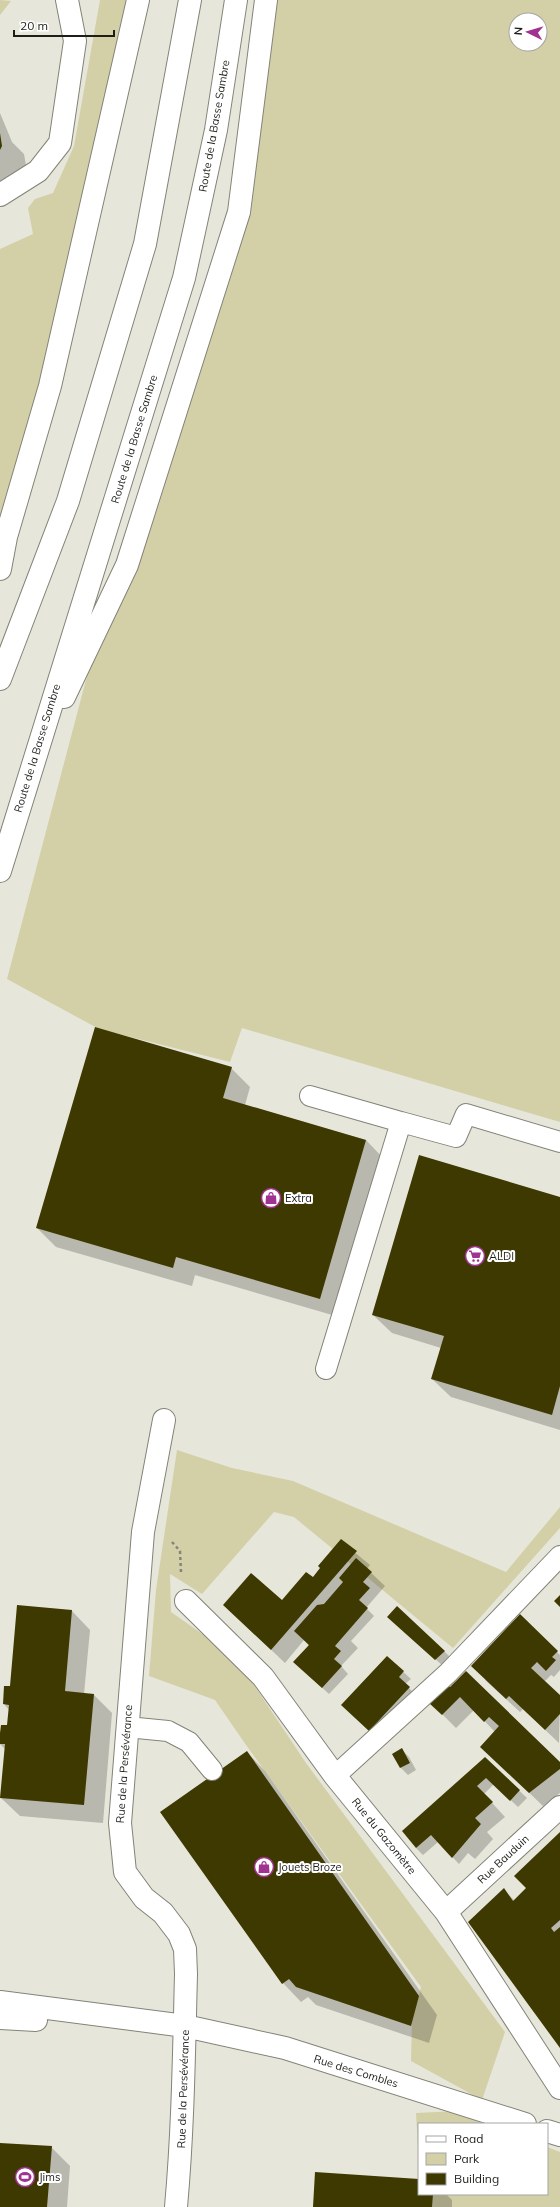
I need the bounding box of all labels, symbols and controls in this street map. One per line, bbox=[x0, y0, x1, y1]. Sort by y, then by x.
scale bar bbox=[14, 12, 114, 38]
north arrow bbox=[508, 12, 548, 52]
text: 20 m bbox=[20, 18, 48, 33]
text: N bbox=[511, 26, 525, 36]
street label: Route de la Basse Sambre bbox=[195, 59, 233, 193]
street label: Route de la Basse Sambre bbox=[108, 373, 160, 505]
street label: Route de la Basse Sambre bbox=[11, 682, 63, 814]
shop icon: Extra bbox=[260, 1187, 282, 1209]
place label: Extra bbox=[285, 1191, 312, 1205]
supermarket icon: ALDI bbox=[464, 1245, 486, 1267]
place label: ALDI bbox=[489, 1249, 514, 1263]
street label: Rue de la Persévérance bbox=[113, 1704, 135, 1824]
street label: Rue du Gazomètre bbox=[349, 1795, 419, 1877]
street label: Rue Bauduin bbox=[474, 1832, 532, 1886]
shop icon: Jouets Broze bbox=[253, 1856, 275, 1878]
place label: Jouets Broze bbox=[278, 1860, 342, 1874]
street label: Rue de la Persévérance bbox=[174, 2029, 192, 2149]
street label: Rue des Combles bbox=[312, 2052, 400, 2090]
legend bbox=[418, 2123, 548, 2195]
text: Road bbox=[454, 2131, 483, 2146]
text: Park bbox=[454, 2151, 480, 2166]
sports icon: Jims bbox=[14, 2166, 36, 2188]
place label: Jims bbox=[39, 2170, 60, 2184]
text: Building bbox=[454, 2171, 499, 2186]

